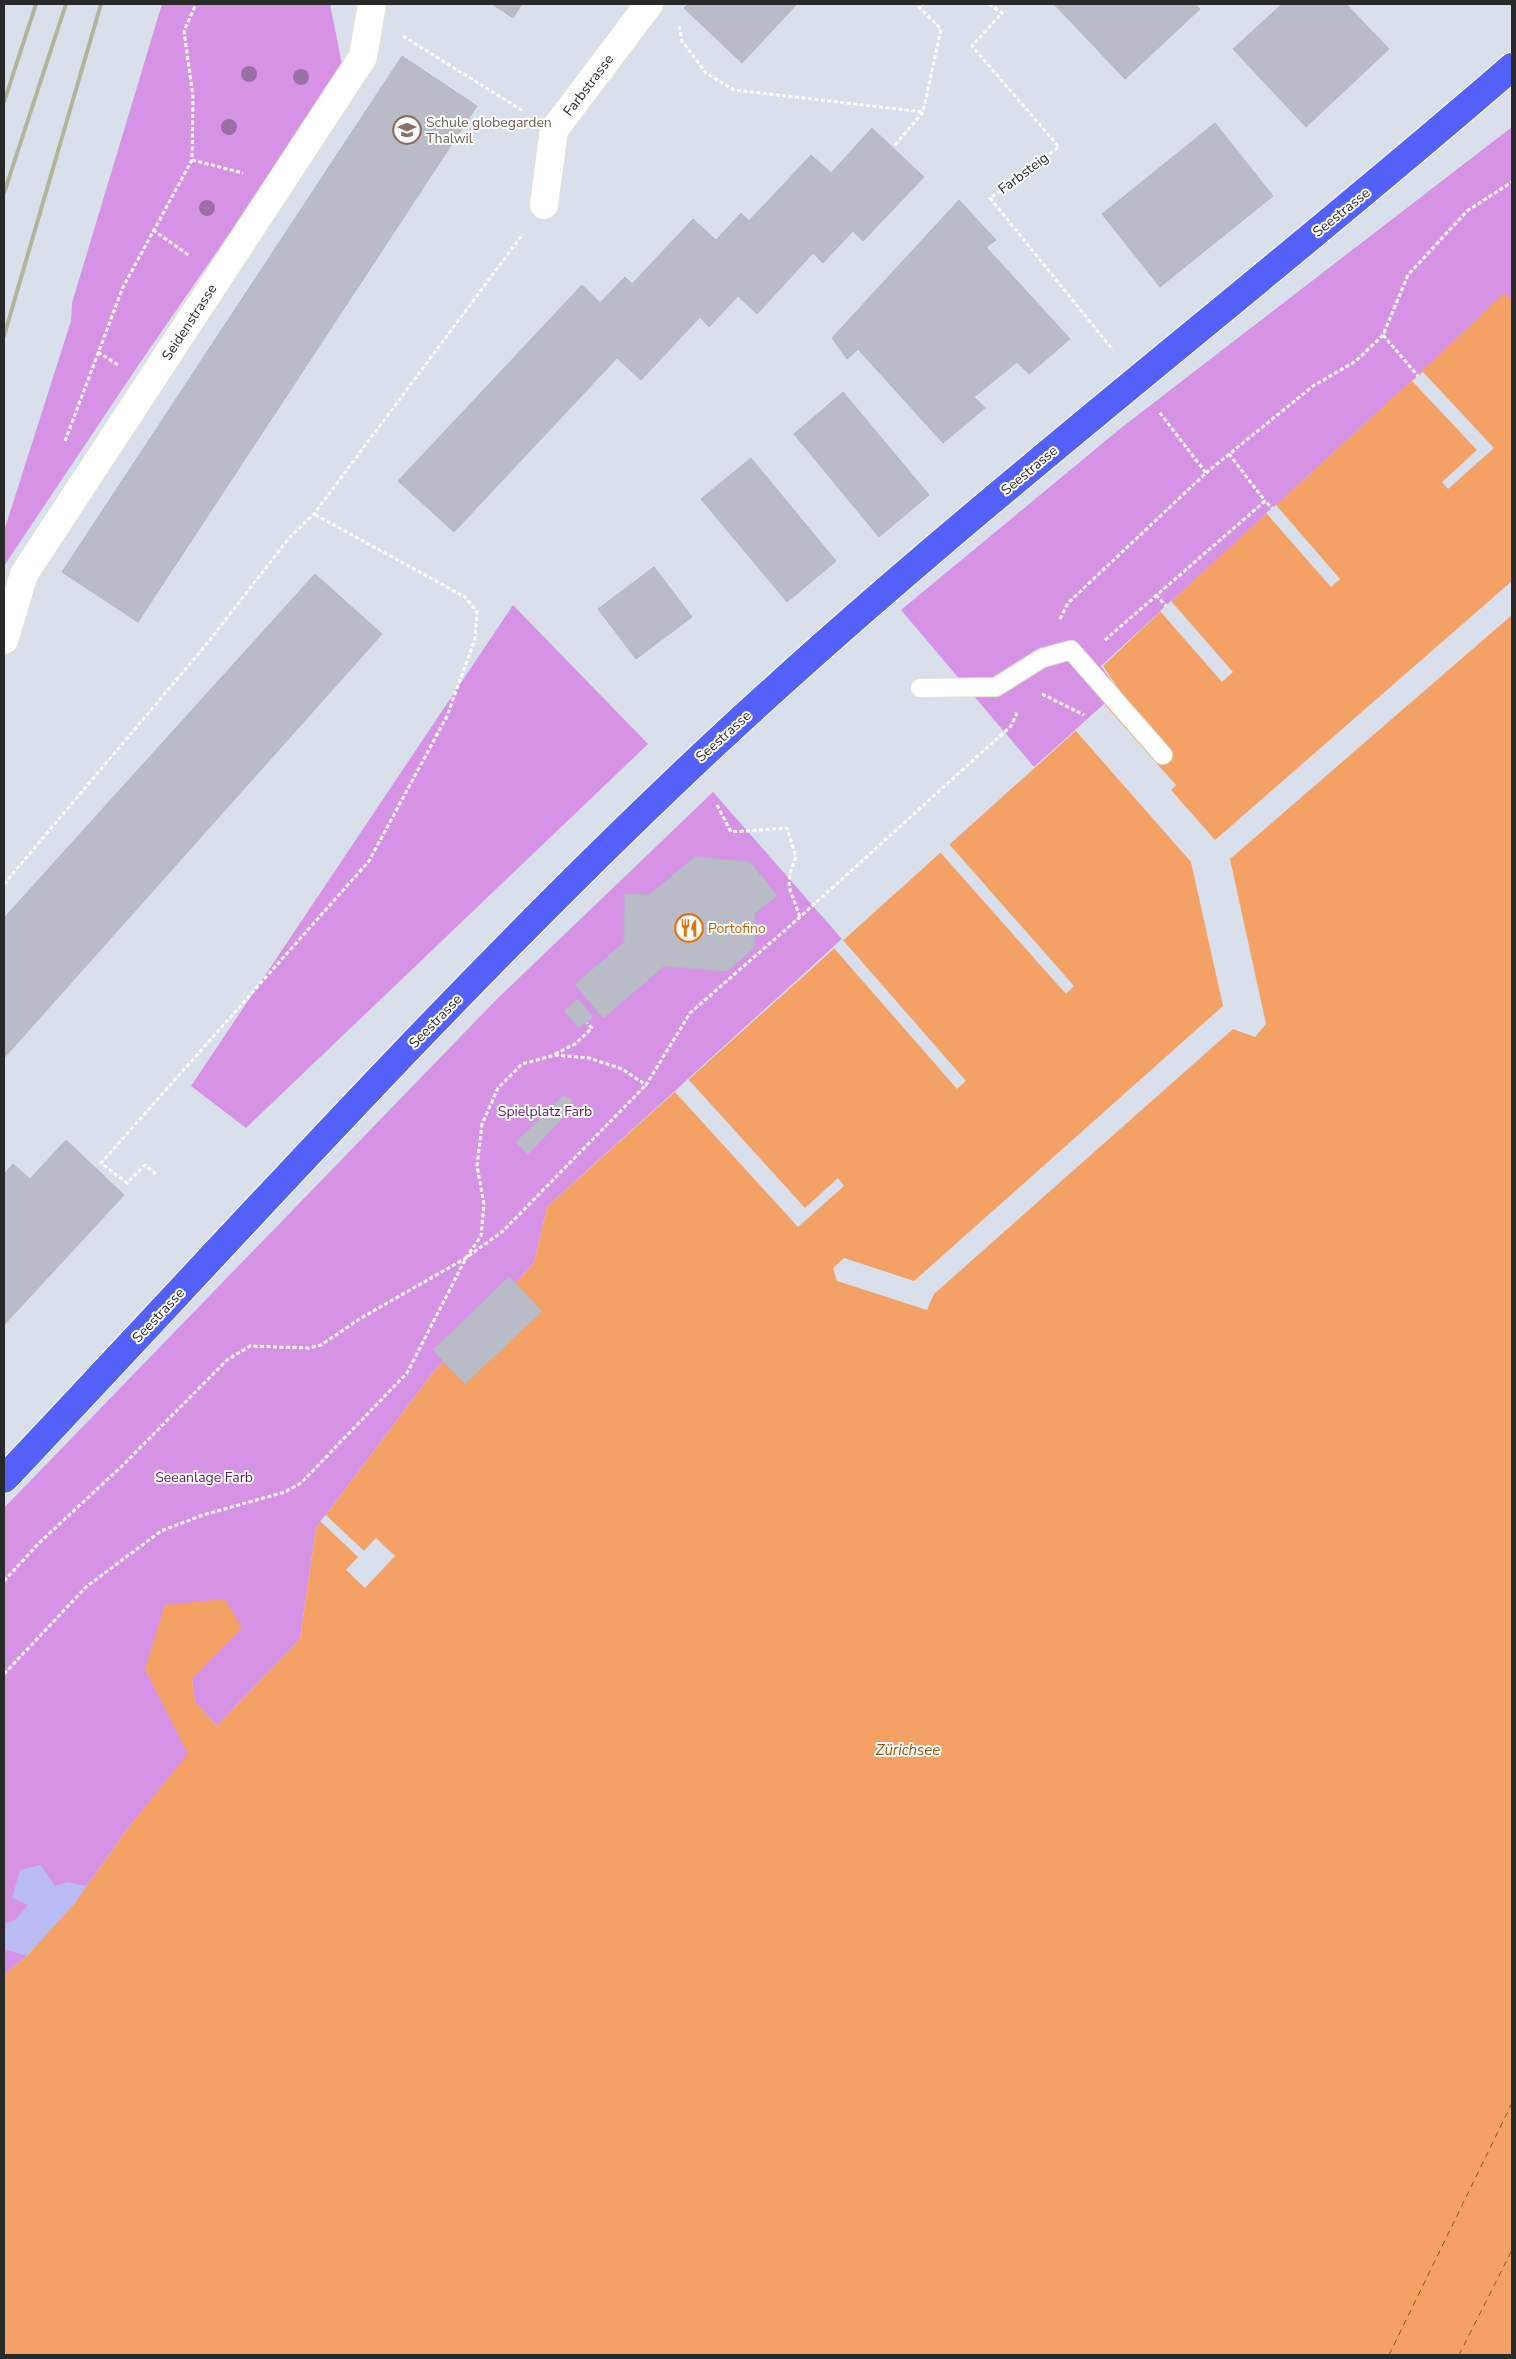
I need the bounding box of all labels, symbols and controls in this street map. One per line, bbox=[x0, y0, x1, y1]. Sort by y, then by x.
street label: Farbstrasse bbox=[559, 51, 618, 120]
place label: Schule globegarden Thalwil bbox=[426, 113, 552, 148]
school or university icon: Schule globegarden Thalwil bbox=[392, 115, 422, 145]
street label: Farbsteig bbox=[994, 148, 1052, 199]
street label: Seestrasse bbox=[1309, 183, 1374, 241]
street label: Seidenstrasse bbox=[158, 280, 221, 364]
street label: Seestrasse bbox=[997, 441, 1062, 500]
street label: Seestrasse bbox=[692, 706, 755, 766]
restaurant icon: Portofino bbox=[674, 913, 704, 943]
place label: Portofino bbox=[708, 919, 766, 938]
street label: Seestrasse bbox=[405, 990, 466, 1053]
park label: Spielplatz Farb bbox=[498, 1102, 592, 1121]
street label: Seestrasse bbox=[128, 1284, 189, 1347]
park label: Seeanlage Farb bbox=[155, 1468, 253, 1487]
water label: Zürichsee bbox=[876, 1740, 940, 1760]

